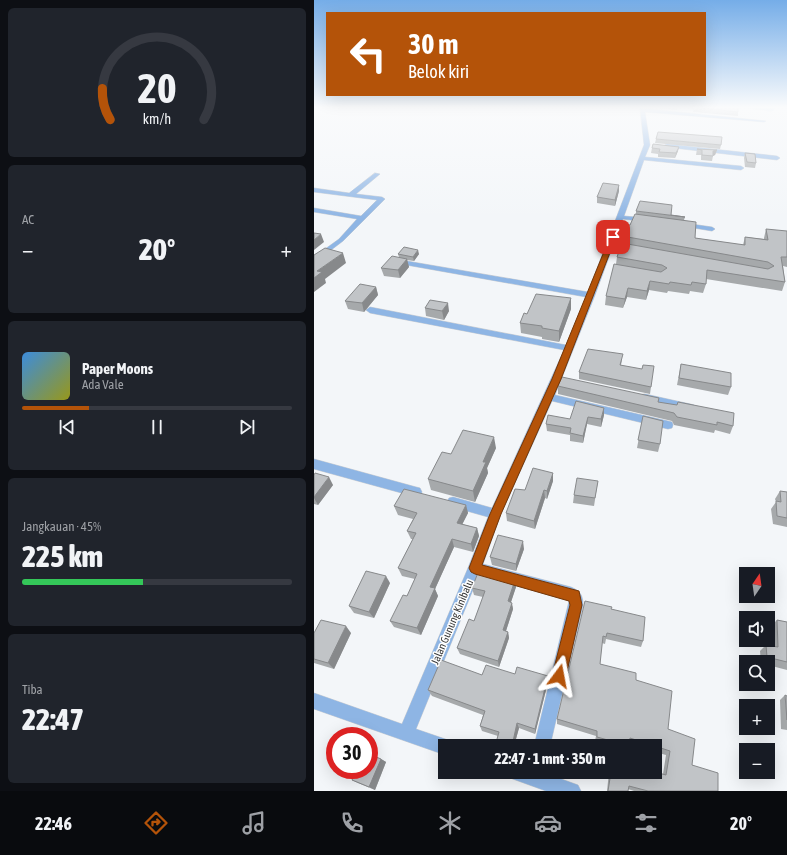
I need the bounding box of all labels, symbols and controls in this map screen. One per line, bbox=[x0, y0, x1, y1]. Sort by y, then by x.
icon: left bbox=[342, 28, 394, 80]
text: 30 m bbox=[408, 28, 458, 60]
text: Belok kiri bbox=[408, 61, 469, 82]
text: 20 bbox=[137, 64, 177, 112]
text: km/h bbox=[143, 111, 171, 127]
text: AC bbox=[22, 212, 34, 227]
pin bbox=[596, 220, 630, 254]
icon: arrive bbox=[602, 226, 624, 248]
text: 20° bbox=[139, 232, 175, 266]
text: − bbox=[22, 236, 33, 262]
text: + bbox=[281, 236, 292, 262]
text: Paper Moons bbox=[82, 360, 153, 377]
text: Ada Vale bbox=[82, 377, 124, 392]
icon: previous bbox=[56, 416, 78, 438]
icon: pause bbox=[146, 416, 168, 438]
icon: next bbox=[236, 416, 258, 438]
text: Jangkauan · 45% bbox=[22, 519, 101, 534]
text: 225 km bbox=[22, 539, 103, 573]
north arrow bbox=[739, 567, 775, 603]
map controls bbox=[739, 567, 775, 779]
street label: Jalan Gunung Kinibalu bbox=[429, 578, 475, 666]
button: sound bbox=[739, 611, 775, 647]
position arrow bbox=[538, 655, 580, 697]
button: search bbox=[739, 655, 775, 691]
text: Tiba bbox=[22, 682, 43, 697]
button: + bbox=[739, 699, 775, 735]
text: 22:47 bbox=[22, 702, 84, 736]
speed limit sign: 30 bbox=[326, 727, 378, 779]
button: − bbox=[739, 743, 775, 779]
text: 22:47 · 1 mnt · 350 m bbox=[494, 750, 606, 767]
icon: directions bbox=[142, 809, 170, 837]
icon: music bbox=[240, 809, 268, 837]
icon: phone bbox=[338, 809, 366, 837]
icon: climate bbox=[436, 809, 464, 837]
icon: car bbox=[534, 809, 562, 837]
icon: filters bbox=[632, 809, 660, 837]
text: 22:46 bbox=[35, 813, 72, 834]
text: 20° bbox=[730, 813, 752, 834]

